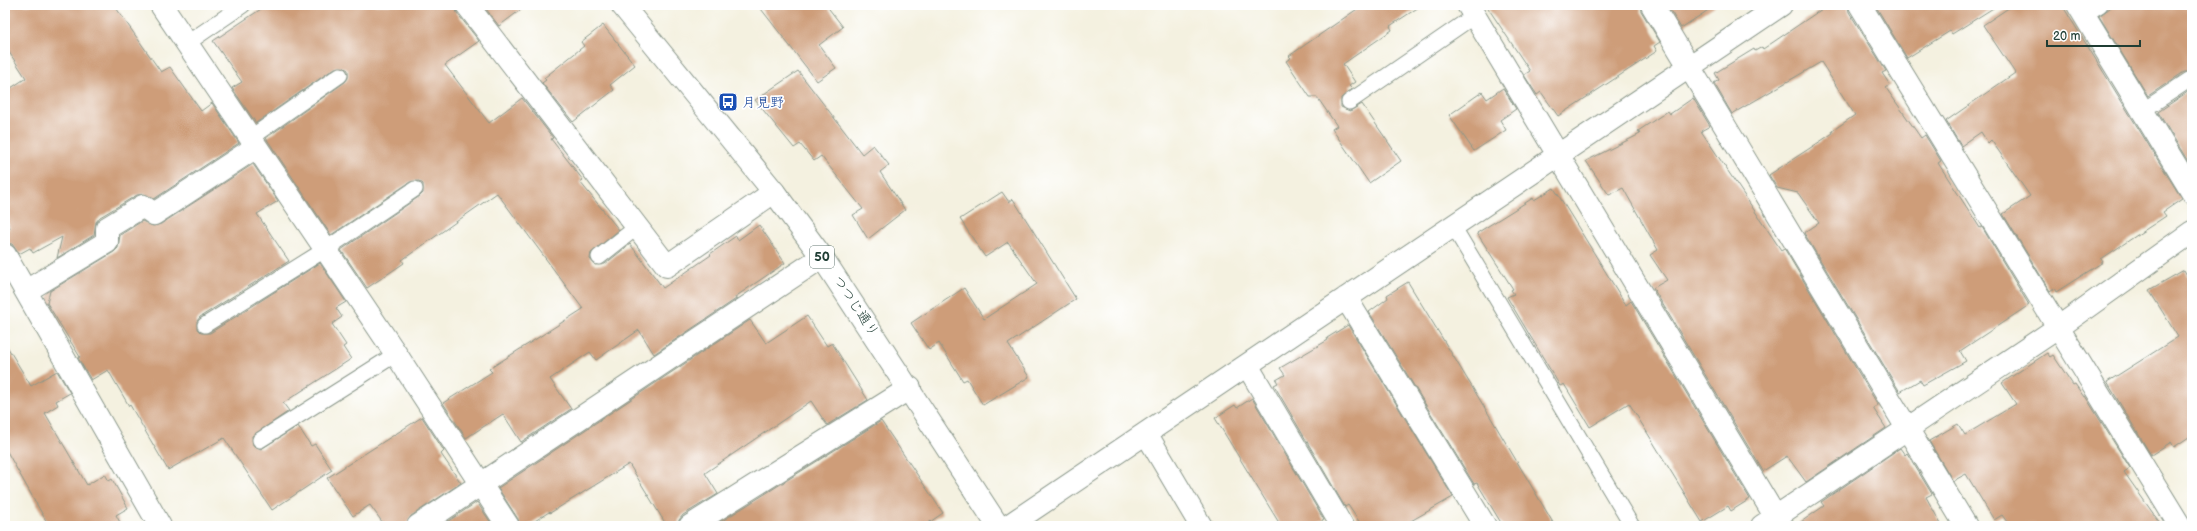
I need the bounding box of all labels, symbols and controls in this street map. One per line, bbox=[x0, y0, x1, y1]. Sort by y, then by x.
scale bar bbox=[2047, 22, 2140, 48]
text: 20 m bbox=[2053, 29, 2080, 44]
bus stop icon: 月見野 bbox=[717, 91, 739, 113]
place label: 月見野 bbox=[742, 94, 784, 111]
road number: 50 bbox=[810, 246, 834, 268]
street label: つつじ通り bbox=[829, 272, 883, 340]

